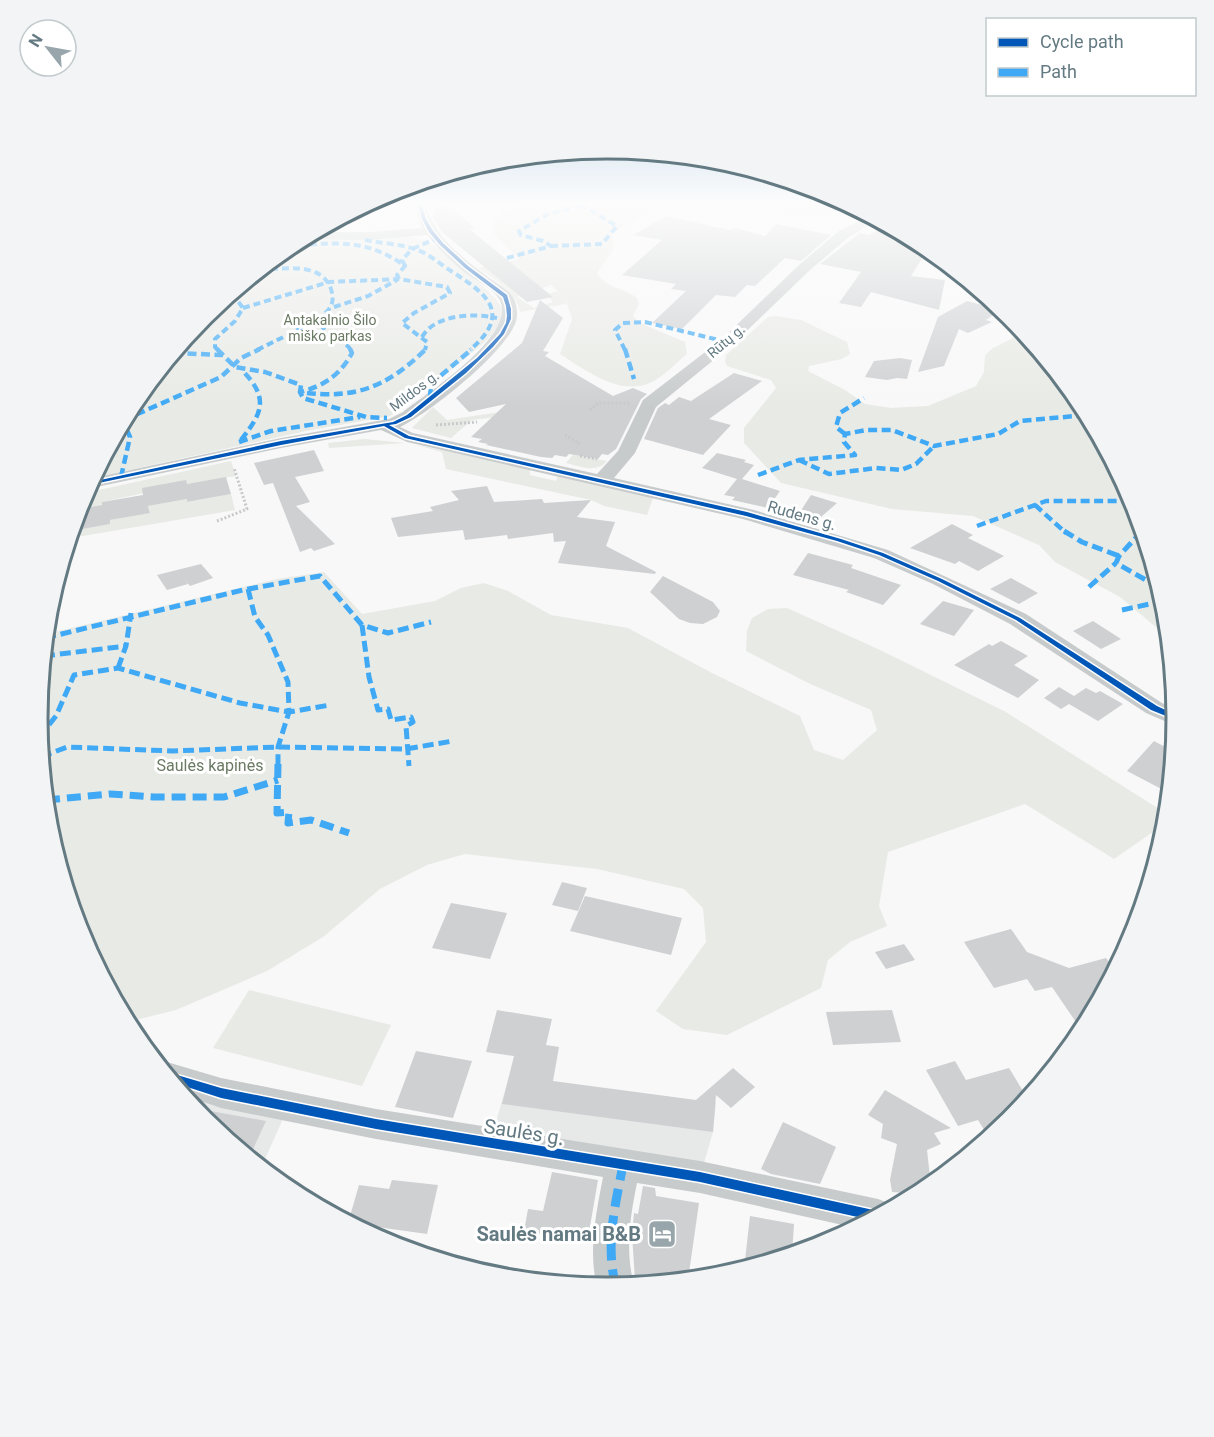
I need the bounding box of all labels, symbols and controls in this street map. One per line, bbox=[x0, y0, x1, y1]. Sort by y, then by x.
north arrow bbox=[18, 18, 78, 78]
legend bbox=[986, 18, 1196, 96]
text: N bbox=[25, 31, 47, 50]
text: Cycle path bbox=[1040, 31, 1124, 52]
text: Path bbox=[1040, 61, 1077, 82]
park label: Antakalnio Šilo miško parkas bbox=[284, 311, 376, 344]
street label: Rūtų g. bbox=[704, 321, 748, 361]
street label: Mildos g. bbox=[386, 367, 442, 415]
street label: Rudens g. bbox=[765, 497, 838, 534]
park label: Saulės kapinės bbox=[157, 756, 263, 775]
street label: Saulės g. bbox=[482, 1114, 566, 1150]
hotel icon: Saulės namai B&B bbox=[646, 1218, 678, 1250]
place label: Saulės namai B&B bbox=[477, 1222, 641, 1246]

